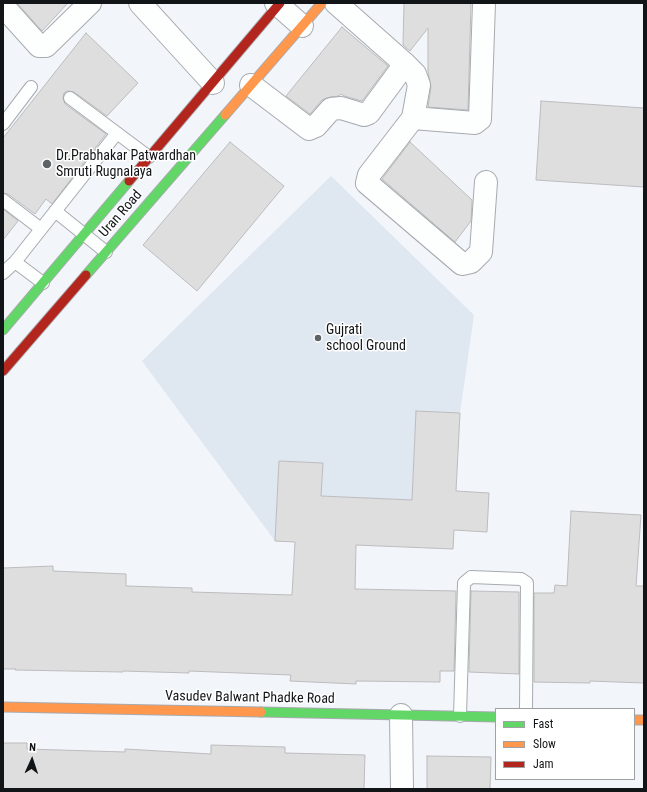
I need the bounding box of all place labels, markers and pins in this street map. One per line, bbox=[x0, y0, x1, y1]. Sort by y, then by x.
place label: Dr.Prabhakar Patwardhan Smruti Rugnalaya bbox=[56, 148, 196, 180]
marker: Dr.Prabhakar Patwardhan Smruti Rugnalaya bbox=[41, 158, 53, 170]
place label: Gujrati school Ground bbox=[326, 322, 406, 354]
marker: Gujrati school Ground bbox=[313, 333, 323, 343]

